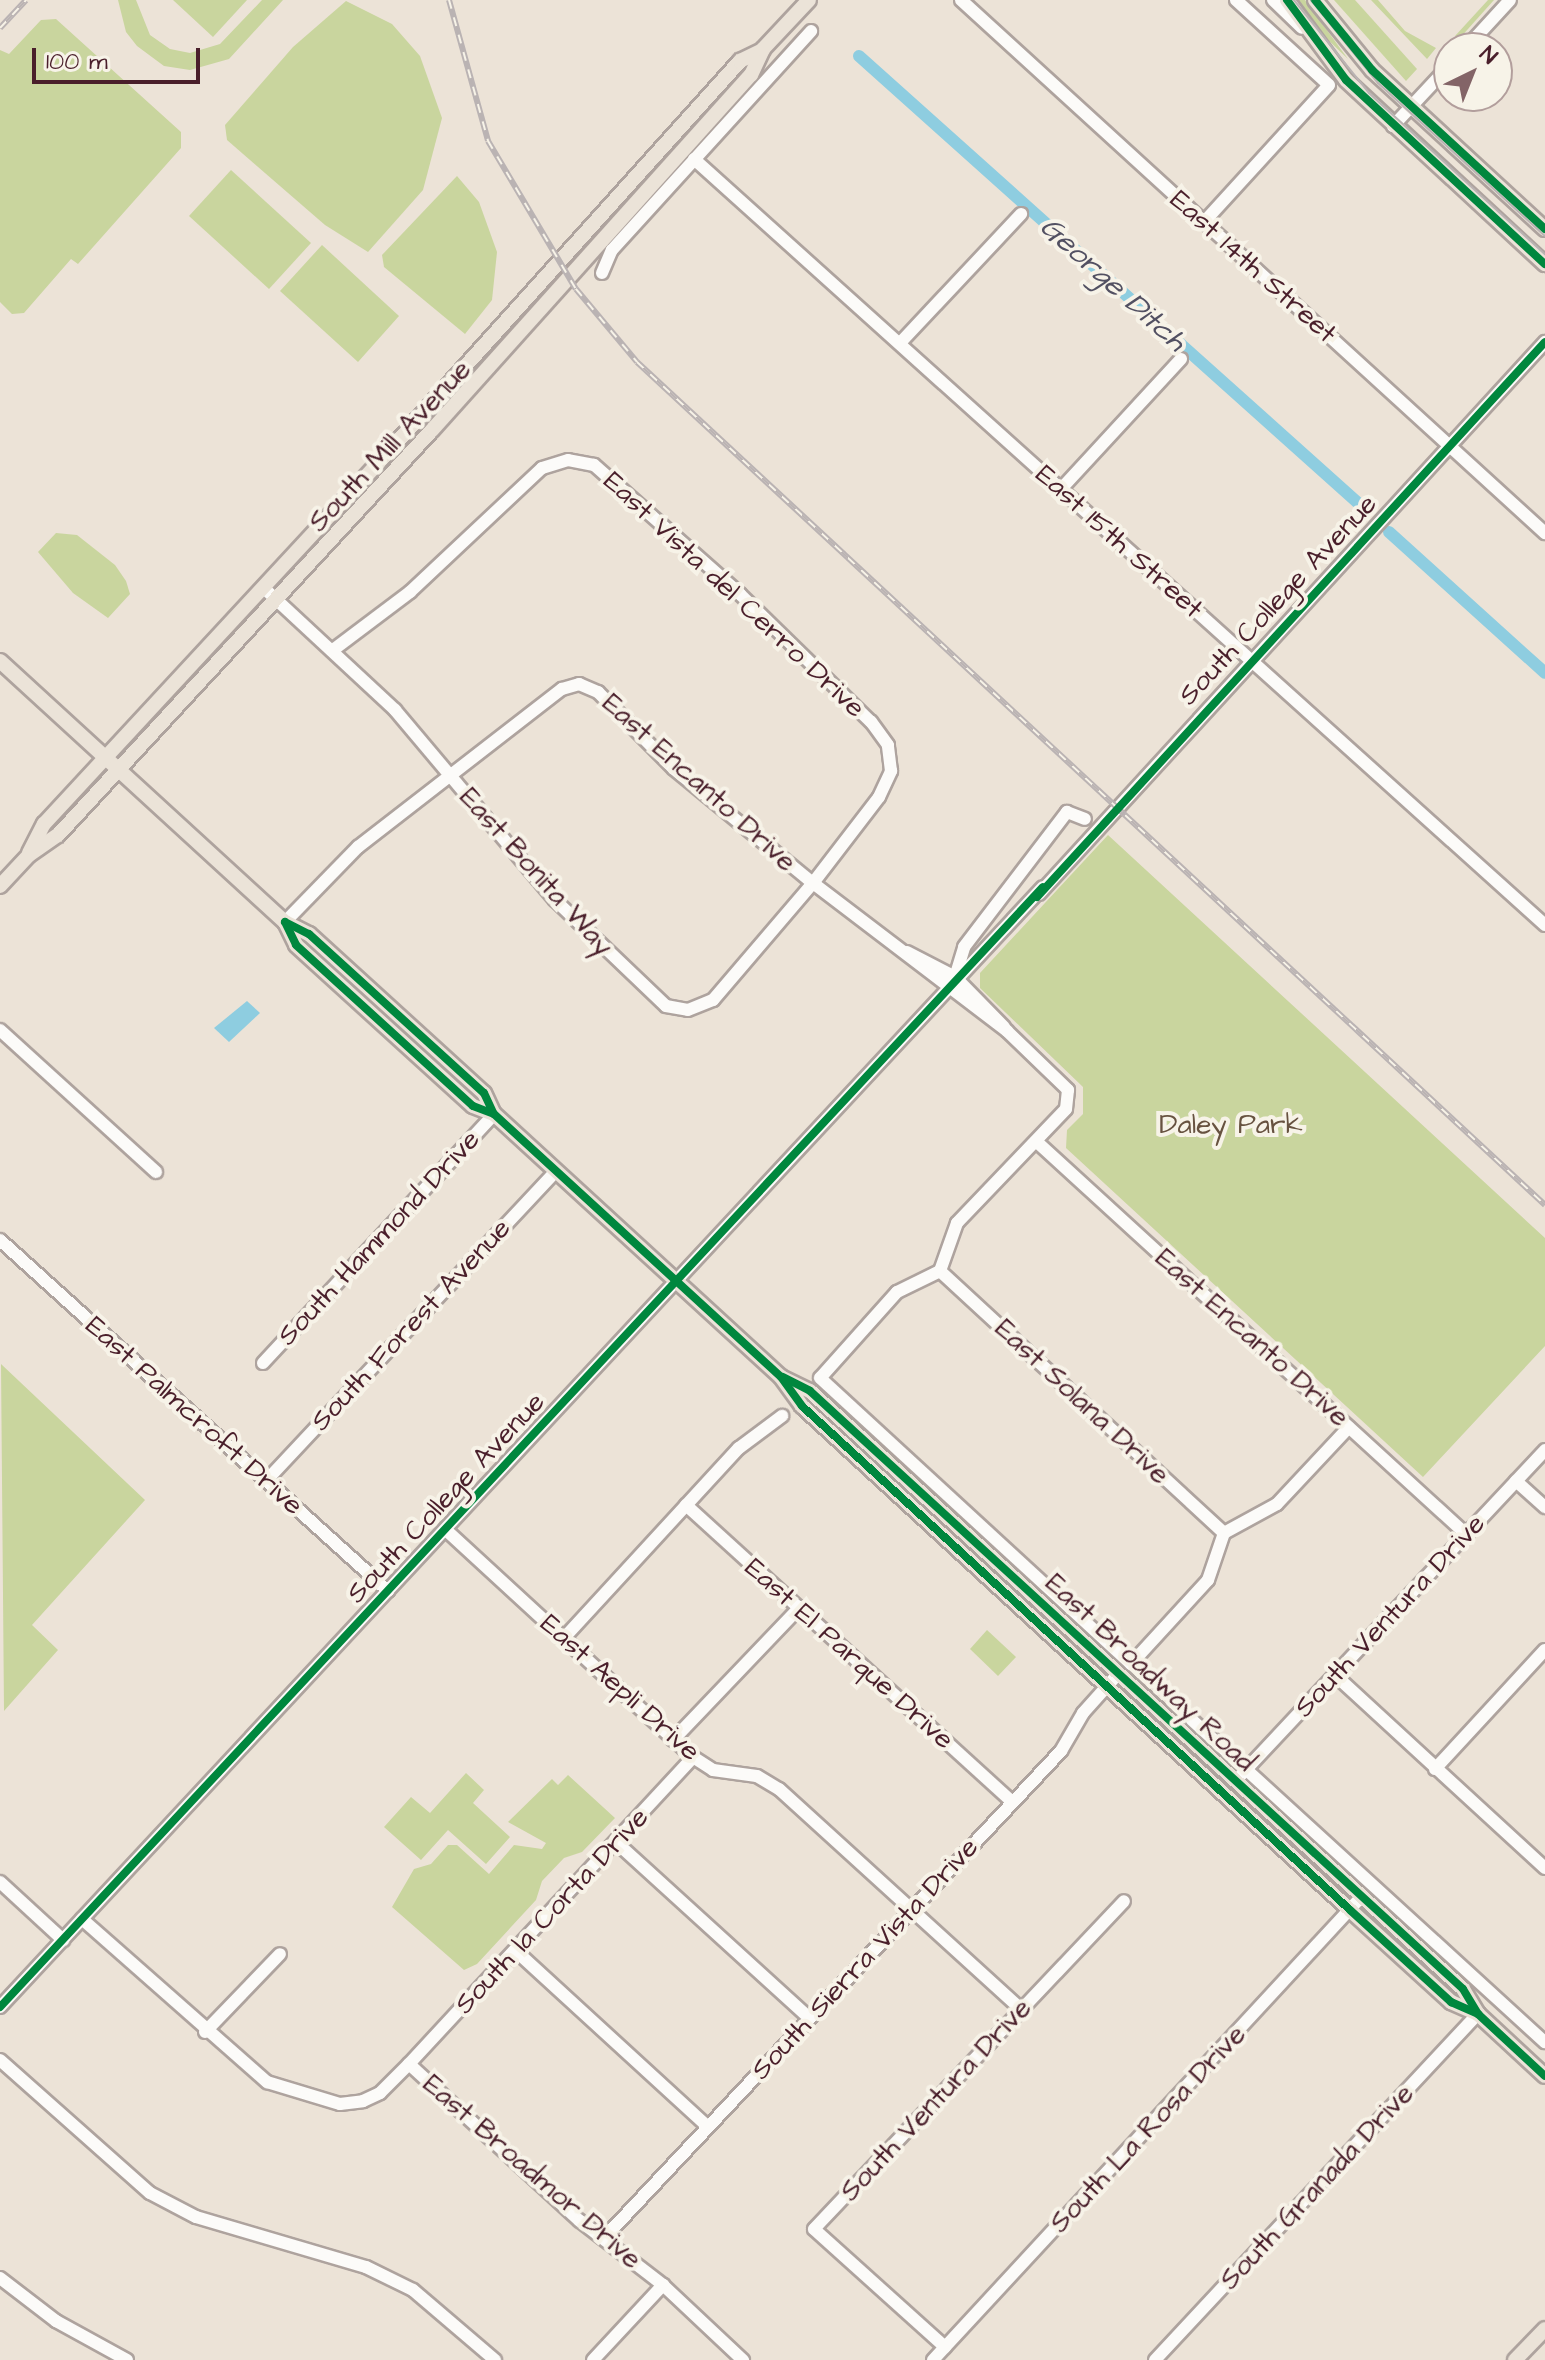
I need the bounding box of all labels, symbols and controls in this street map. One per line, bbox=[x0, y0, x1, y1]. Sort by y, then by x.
scale bar bbox=[36, 32, 204, 82]
north arrow bbox=[1433, 32, 1513, 112]
text: N bbox=[1473, 39, 1504, 72]
text: 100 m bbox=[46, 45, 108, 79]
street label: East 14th Street bbox=[1163, 183, 1343, 351]
water label: George Ditch bbox=[1033, 209, 1193, 359]
street label: South Mill Avenue bbox=[302, 353, 478, 539]
street label: East 15th Street bbox=[1028, 458, 1210, 626]
street label: East Vista del Cerro Drive bbox=[596, 465, 872, 725]
street label: South College Avenue bbox=[1172, 488, 1384, 712]
street label: East Encanto Drive bbox=[595, 687, 803, 879]
street label: East Bonita Way bbox=[452, 781, 620, 963]
park label: Daley Park bbox=[1159, 1108, 1303, 1142]
street label: South Hammond Drive bbox=[271, 1123, 487, 1353]
street label: South Forest Avenue bbox=[304, 1212, 518, 1438]
street label: East Encanto Drive bbox=[1148, 1242, 1356, 1434]
street label: East Palmcroft Drive bbox=[78, 1309, 310, 1523]
street label: East Solana Drive bbox=[988, 1312, 1176, 1492]
street label: South College Avenue bbox=[340, 1386, 552, 1610]
street label: South Ventura Drive bbox=[1287, 1508, 1493, 1724]
street label: East El Parque Drive bbox=[738, 1551, 960, 1757]
street label: East Broadway Road bbox=[1038, 1567, 1262, 1779]
street label: East Aepli Drive bbox=[533, 1607, 707, 1769]
street label: South la Corta Drive bbox=[448, 1801, 656, 2021]
street label: South Sierra Vista Drive bbox=[744, 1831, 986, 2087]
street label: South Ventura Drive bbox=[833, 1992, 1039, 2208]
street label: South La Rosa Drive bbox=[1043, 2018, 1253, 2240]
street label: East Broadmor Drive bbox=[416, 2068, 648, 2276]
street label: South Granada Drive bbox=[1213, 2077, 1421, 2297]

